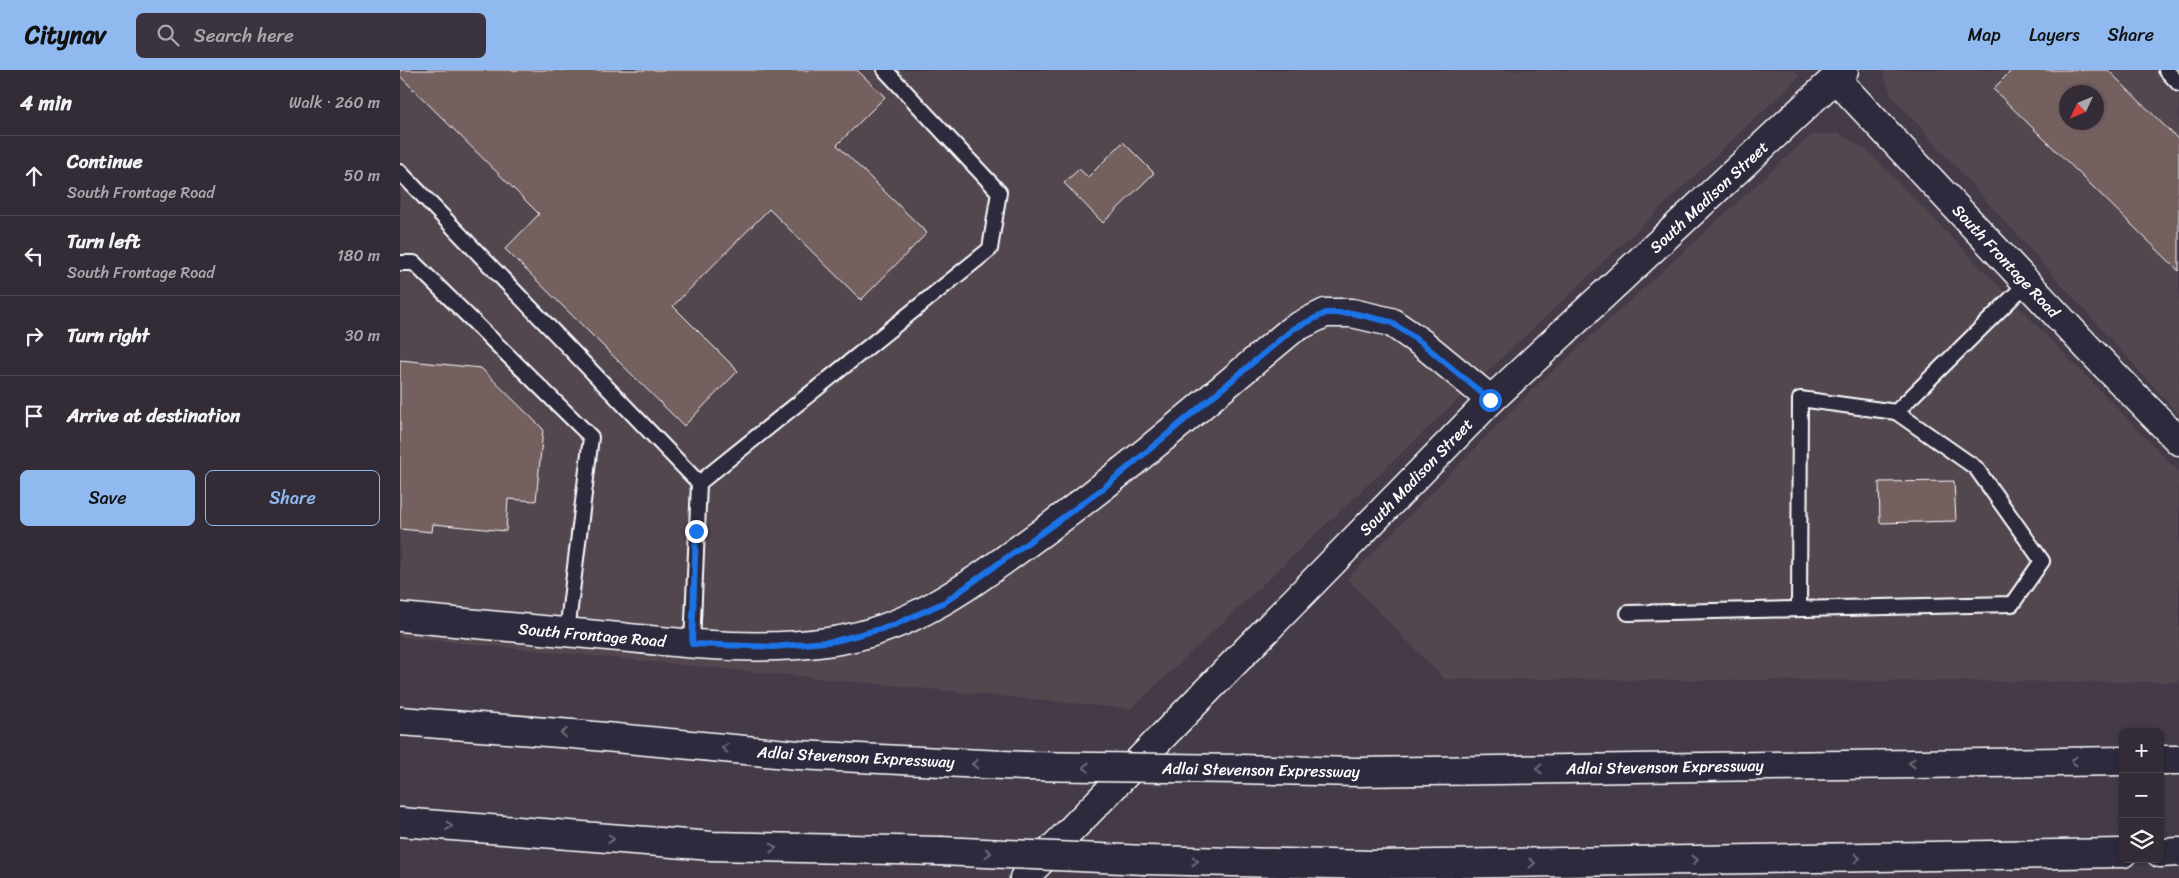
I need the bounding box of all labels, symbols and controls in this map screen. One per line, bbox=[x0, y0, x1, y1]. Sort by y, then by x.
search box bbox=[136, 13, 486, 58]
text: Citynav bbox=[25, 14, 106, 56]
text: Search here bbox=[194, 19, 294, 52]
text: Map bbox=[1968, 19, 2001, 51]
text: Layers bbox=[2029, 19, 2080, 51]
text: Share bbox=[2108, 19, 2154, 51]
icon: search bbox=[154, 21, 182, 49]
text: 4 min bbox=[20, 84, 72, 122]
north arrow bbox=[2059, 85, 2104, 130]
text: Walk · 260 m bbox=[289, 88, 380, 117]
street label: South Madison Street bbox=[1642, 134, 1776, 260]
text: Continue bbox=[67, 145, 143, 178]
text: 50 m bbox=[344, 161, 380, 190]
icon: ahead bbox=[20, 162, 48, 190]
text: South Frontage Road bbox=[67, 178, 215, 207]
street label: South Frontage Road bbox=[1945, 197, 2068, 326]
text: Turn left bbox=[67, 225, 140, 258]
text: 180 m bbox=[337, 241, 380, 270]
icon: left bbox=[20, 242, 48, 270]
text: South Frontage Road bbox=[67, 258, 215, 287]
text: Turn right bbox=[67, 319, 149, 352]
text: 30 m bbox=[345, 321, 380, 350]
icon: right bbox=[20, 322, 48, 350]
route start bbox=[1479, 389, 1502, 412]
text: Arrive at destination bbox=[67, 399, 240, 432]
icon: arrive bbox=[20, 402, 48, 430]
street label: South Madison Street bbox=[1352, 411, 1480, 543]
button: Save bbox=[20, 470, 195, 526]
button: Share bbox=[205, 470, 380, 526]
route end bbox=[685, 520, 708, 543]
street label: South Frontage Road bbox=[517, 614, 668, 656]
one-way arrow bbox=[559, 728, 567, 739]
map controls bbox=[2119, 728, 2164, 863]
button: + bbox=[2119, 728, 2164, 773]
street label: Adlai Stevenson Expressway bbox=[756, 737, 956, 777]
one-way arrow bbox=[721, 743, 729, 754]
street label: Adlai Stevenson Expressway bbox=[1565, 751, 1765, 783]
street label: Adlai Stevenson Expressway bbox=[1161, 754, 1361, 786]
one-way arrow bbox=[2070, 756, 2078, 766]
one-way arrow bbox=[971, 758, 979, 769]
one-way arrow bbox=[1907, 758, 1915, 768]
one-way arrow bbox=[1081, 762, 1089, 772]
one-way arrow bbox=[1535, 764, 1542, 774]
button: − bbox=[2119, 773, 2164, 818]
button: layers bbox=[2119, 818, 2164, 863]
one-way arrow bbox=[445, 820, 453, 831]
one-way arrow bbox=[607, 833, 615, 844]
one-way arrow bbox=[769, 842, 777, 853]
one-way arrow bbox=[985, 848, 993, 858]
one-way arrow bbox=[1854, 852, 1862, 863]
one-way arrow bbox=[1692, 855, 1699, 865]
one-way arrow bbox=[1192, 856, 1199, 866]
one-way arrow bbox=[1529, 858, 1537, 868]

